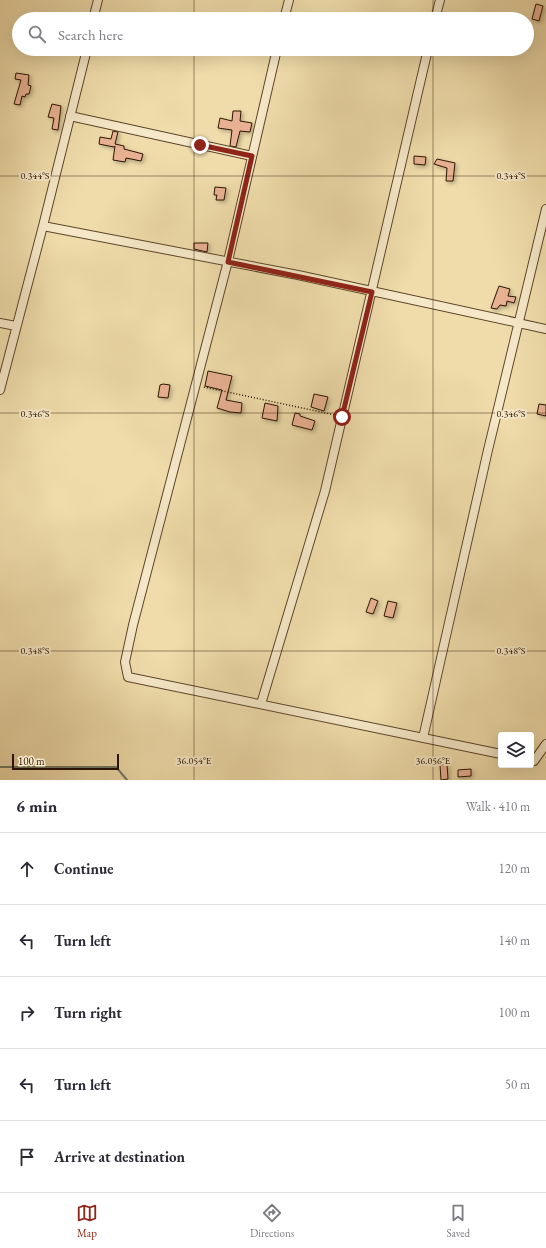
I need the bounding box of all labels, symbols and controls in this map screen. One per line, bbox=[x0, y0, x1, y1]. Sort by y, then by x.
search box bbox=[12, 12, 534, 56]
icon: search bbox=[26, 23, 48, 45]
text: Search here bbox=[58, 25, 123, 44]
route end bbox=[191, 136, 209, 154]
text: 0.344°S bbox=[20, 169, 50, 182]
text: 0.344°S bbox=[496, 169, 526, 182]
text: 0.346°S bbox=[20, 407, 50, 420]
text: 0.346°S bbox=[496, 407, 526, 420]
route start bbox=[333, 408, 351, 426]
text: 0.348°S bbox=[20, 644, 50, 657]
text: 0.348°S bbox=[496, 644, 526, 657]
map controls bbox=[498, 732, 534, 768]
button: layers bbox=[498, 732, 534, 768]
scale bar bbox=[12, 752, 119, 771]
text: 100 m bbox=[18, 754, 45, 768]
text: 36.054°E bbox=[177, 754, 212, 767]
text: 36.056°E bbox=[416, 754, 451, 767]
text: 6 min bbox=[16, 795, 57, 817]
text: Walk · 410 m bbox=[466, 798, 530, 815]
icon: ahead bbox=[16, 858, 38, 880]
text: Continue bbox=[54, 859, 114, 878]
text: 120 m bbox=[499, 860, 530, 877]
icon: left bbox=[16, 930, 38, 952]
text: Turn left bbox=[54, 931, 111, 950]
text: 140 m bbox=[499, 932, 530, 949]
icon: right bbox=[16, 1002, 38, 1024]
text: Turn right bbox=[54, 1003, 122, 1022]
text: 100 m bbox=[499, 1004, 530, 1021]
icon: left bbox=[16, 1074, 38, 1096]
text: Turn left bbox=[54, 1075, 111, 1094]
text: 50 m bbox=[505, 1076, 530, 1093]
icon: arrive bbox=[16, 1146, 38, 1168]
text: Arrive at destination bbox=[54, 1147, 185, 1166]
tab: Map bbox=[76, 1202, 98, 1240]
tab: Directions bbox=[250, 1202, 294, 1240]
tab: Saved bbox=[446, 1202, 470, 1240]

